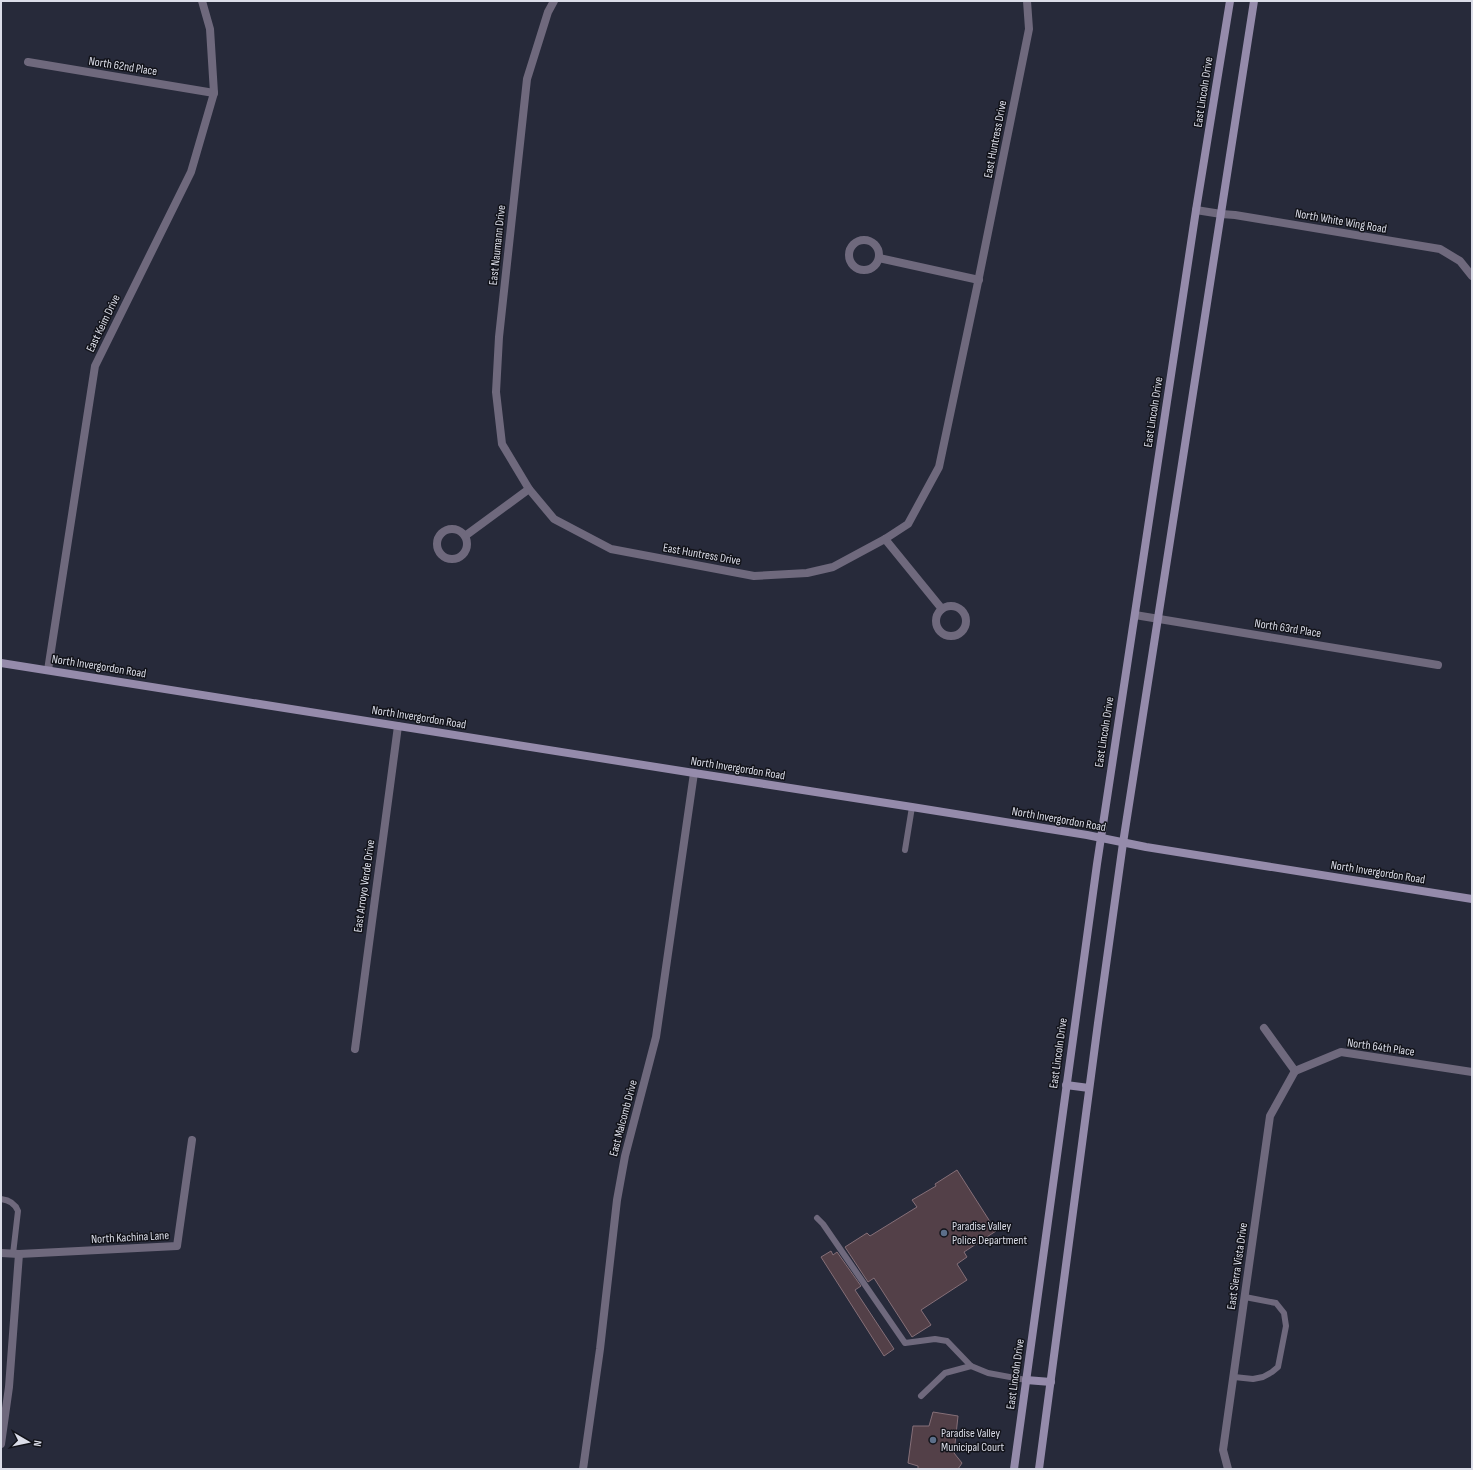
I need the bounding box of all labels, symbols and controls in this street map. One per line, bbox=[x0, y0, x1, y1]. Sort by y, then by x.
street label: North 62nd Place bbox=[88, 54, 158, 79]
street label: East Lincoln Drive bbox=[1191, 56, 1216, 128]
street label: East Huntress Drive bbox=[981, 99, 1010, 179]
street label: East Naumann Drive bbox=[486, 204, 509, 286]
street label: North White Wing Road bbox=[1294, 206, 1388, 237]
street label: East Keim Drive bbox=[83, 292, 124, 354]
street label: East Lincoln Drive bbox=[1141, 376, 1166, 448]
street label: East Huntress Drive bbox=[662, 540, 742, 569]
street label: North 63rd Place bbox=[1253, 616, 1323, 641]
street label: North Invergordon Road bbox=[51, 652, 147, 681]
street label: East Lincoln Drive bbox=[1092, 696, 1117, 768]
street label: North Invergordon Road bbox=[371, 703, 467, 732]
street label: North Invergordon Road bbox=[690, 754, 786, 783]
street label: North Invergordon Road bbox=[1011, 804, 1107, 835]
street label: East Arroyo Verde Drive bbox=[351, 839, 378, 933]
street label: North Invergordon Road bbox=[1330, 858, 1426, 887]
street label: East Lincoln Drive bbox=[1046, 1017, 1071, 1089]
street label: North 64th Place bbox=[1346, 1035, 1416, 1060]
street label: East Malcomb Drive bbox=[606, 1078, 641, 1158]
place label: Paradise Valley Police Department bbox=[952, 1219, 1028, 1248]
street label: East Sierra Vista Drive bbox=[1224, 1221, 1251, 1311]
street label: North Kachina Lane bbox=[91, 1228, 170, 1247]
marker: Paradise Valley Police Department bbox=[939, 1228, 949, 1238]
street label: East Lincoln Drive bbox=[1003, 1338, 1028, 1410]
north arrow bbox=[8, 1422, 48, 1462]
place label: Paradise Valley Municipal Court bbox=[941, 1426, 1005, 1455]
marker: Paradise Valley Municipal Court bbox=[928, 1435, 938, 1445]
text: N bbox=[30, 1440, 44, 1448]

